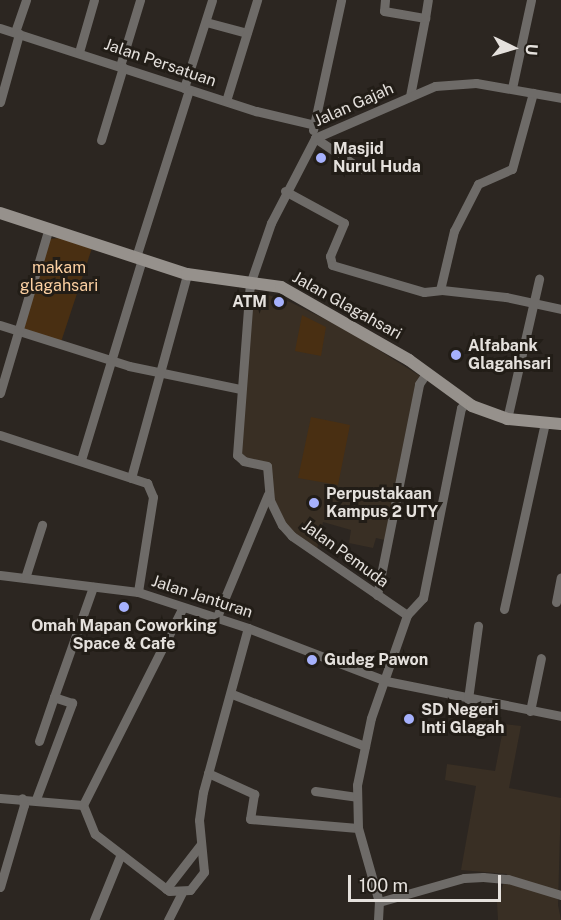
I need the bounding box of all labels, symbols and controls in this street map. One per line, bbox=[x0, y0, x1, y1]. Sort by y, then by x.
north arrow bbox=[483, 18, 543, 78]
street label: Jalan Persatuan bbox=[101, 35, 219, 91]
text: U bbox=[521, 43, 541, 56]
street label: Jalan Gajah bbox=[311, 79, 397, 131]
place label: Masjid Nurul Huda bbox=[333, 139, 421, 177]
marker: Masjid Nurul Huda bbox=[314, 151, 328, 165]
park label: makam glagahsari bbox=[20, 258, 98, 296]
street label: Jalan Glagahsari bbox=[289, 268, 405, 344]
place label: ATM bbox=[232, 292, 267, 312]
marker: ATM bbox=[272, 295, 286, 309]
place label: Alfabank Glagahsari bbox=[468, 336, 551, 374]
marker: Alfabank Glagahsari bbox=[449, 348, 463, 362]
place label: Perpustakaan Kampus 2 UTY bbox=[326, 484, 438, 522]
marker: Perpustakaan Kampus 2 UTY bbox=[307, 496, 321, 510]
street label: Jalan Pemuda bbox=[298, 516, 392, 592]
street label: Jalan Janturan bbox=[149, 572, 255, 622]
marker: Omah Mapan Coworking Space & Cafe bbox=[117, 600, 131, 614]
place label: Omah Mapan Coworking Space & Cafe bbox=[31, 616, 217, 654]
place label: Gudeg Pawon bbox=[324, 650, 428, 670]
marker: Gudeg Pawon bbox=[305, 653, 319, 667]
place label: SD Negeri Inti Glagah bbox=[421, 700, 504, 738]
marker: SD Negeri Inti Glagah bbox=[402, 712, 416, 726]
scale bar bbox=[351, 863, 504, 901]
text: 100 m bbox=[359, 875, 408, 896]

